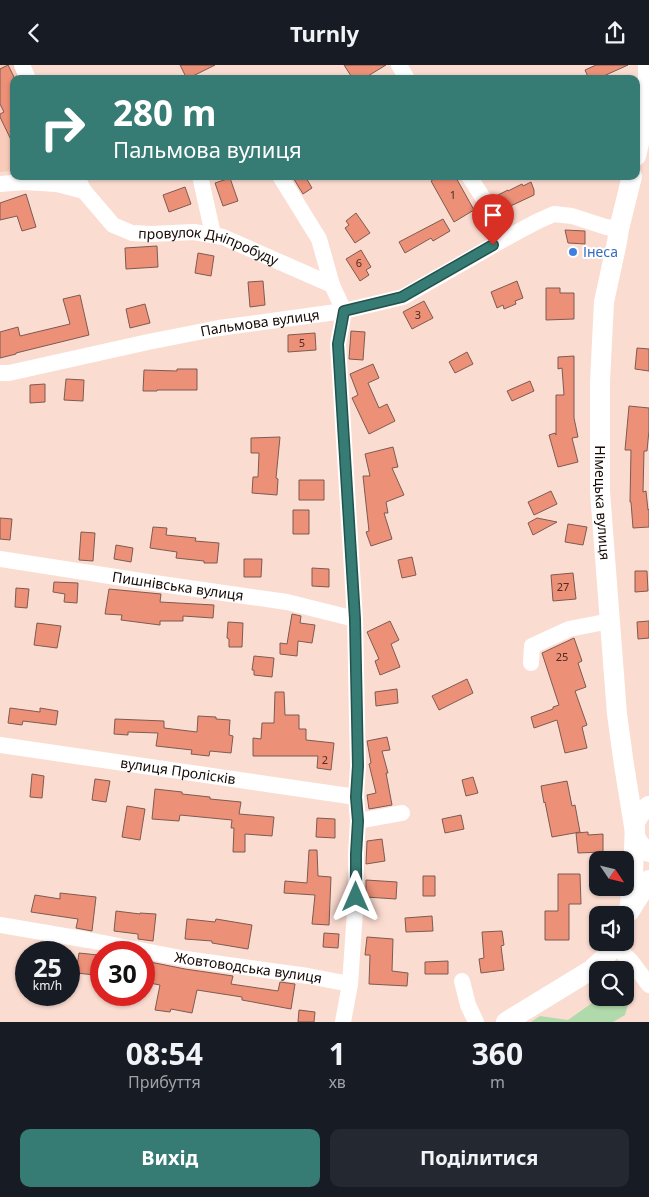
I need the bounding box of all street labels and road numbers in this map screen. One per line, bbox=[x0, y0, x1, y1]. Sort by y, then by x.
street label: провулок Дніпробуду bbox=[138, 222, 282, 270]
street label: Пальмова вулиця bbox=[199, 304, 321, 340]
street label: Німецька вулиця bbox=[591, 445, 615, 561]
street label: Пишнівська вулиця bbox=[111, 567, 245, 605]
street label: вулиця Пролісків bbox=[119, 753, 237, 788]
street label: Жовтоводська вулиця bbox=[173, 947, 324, 987]

